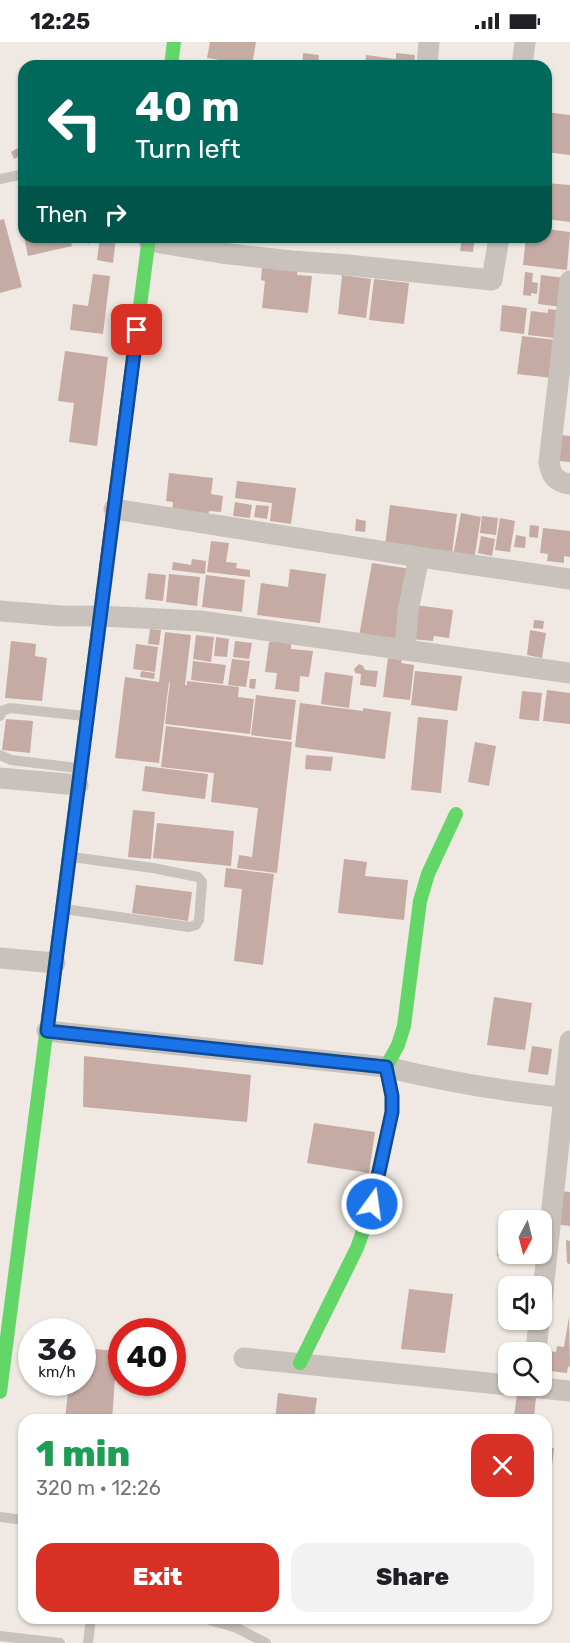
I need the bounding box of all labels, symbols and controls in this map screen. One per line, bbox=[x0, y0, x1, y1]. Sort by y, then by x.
text: 12:25 bbox=[30, 8, 90, 35]
text: 40 m bbox=[135, 82, 240, 132]
icon: left bbox=[36, 84, 114, 162]
text: Turn left bbox=[135, 133, 240, 165]
icon: right bbox=[99, 198, 132, 231]
text: Then bbox=[36, 201, 87, 228]
pin bbox=[111, 304, 162, 355]
icon: arrive bbox=[120, 313, 153, 346]
position arrow bbox=[340, 1172, 404, 1236]
north arrow bbox=[498, 1210, 552, 1264]
map controls bbox=[498, 1210, 552, 1396]
button: sound bbox=[498, 1276, 552, 1330]
speed limit sign: 40 bbox=[108, 1318, 186, 1396]
text: 36 bbox=[37, 1332, 77, 1368]
button: search bbox=[498, 1342, 552, 1396]
text: km/h bbox=[38, 1363, 76, 1381]
text: 1 min bbox=[36, 1432, 130, 1475]
button: close bbox=[471, 1434, 534, 1497]
text: 320 m · 12:26 bbox=[36, 1476, 161, 1500]
button: Exit bbox=[36, 1543, 279, 1612]
button: Share bbox=[291, 1543, 534, 1612]

